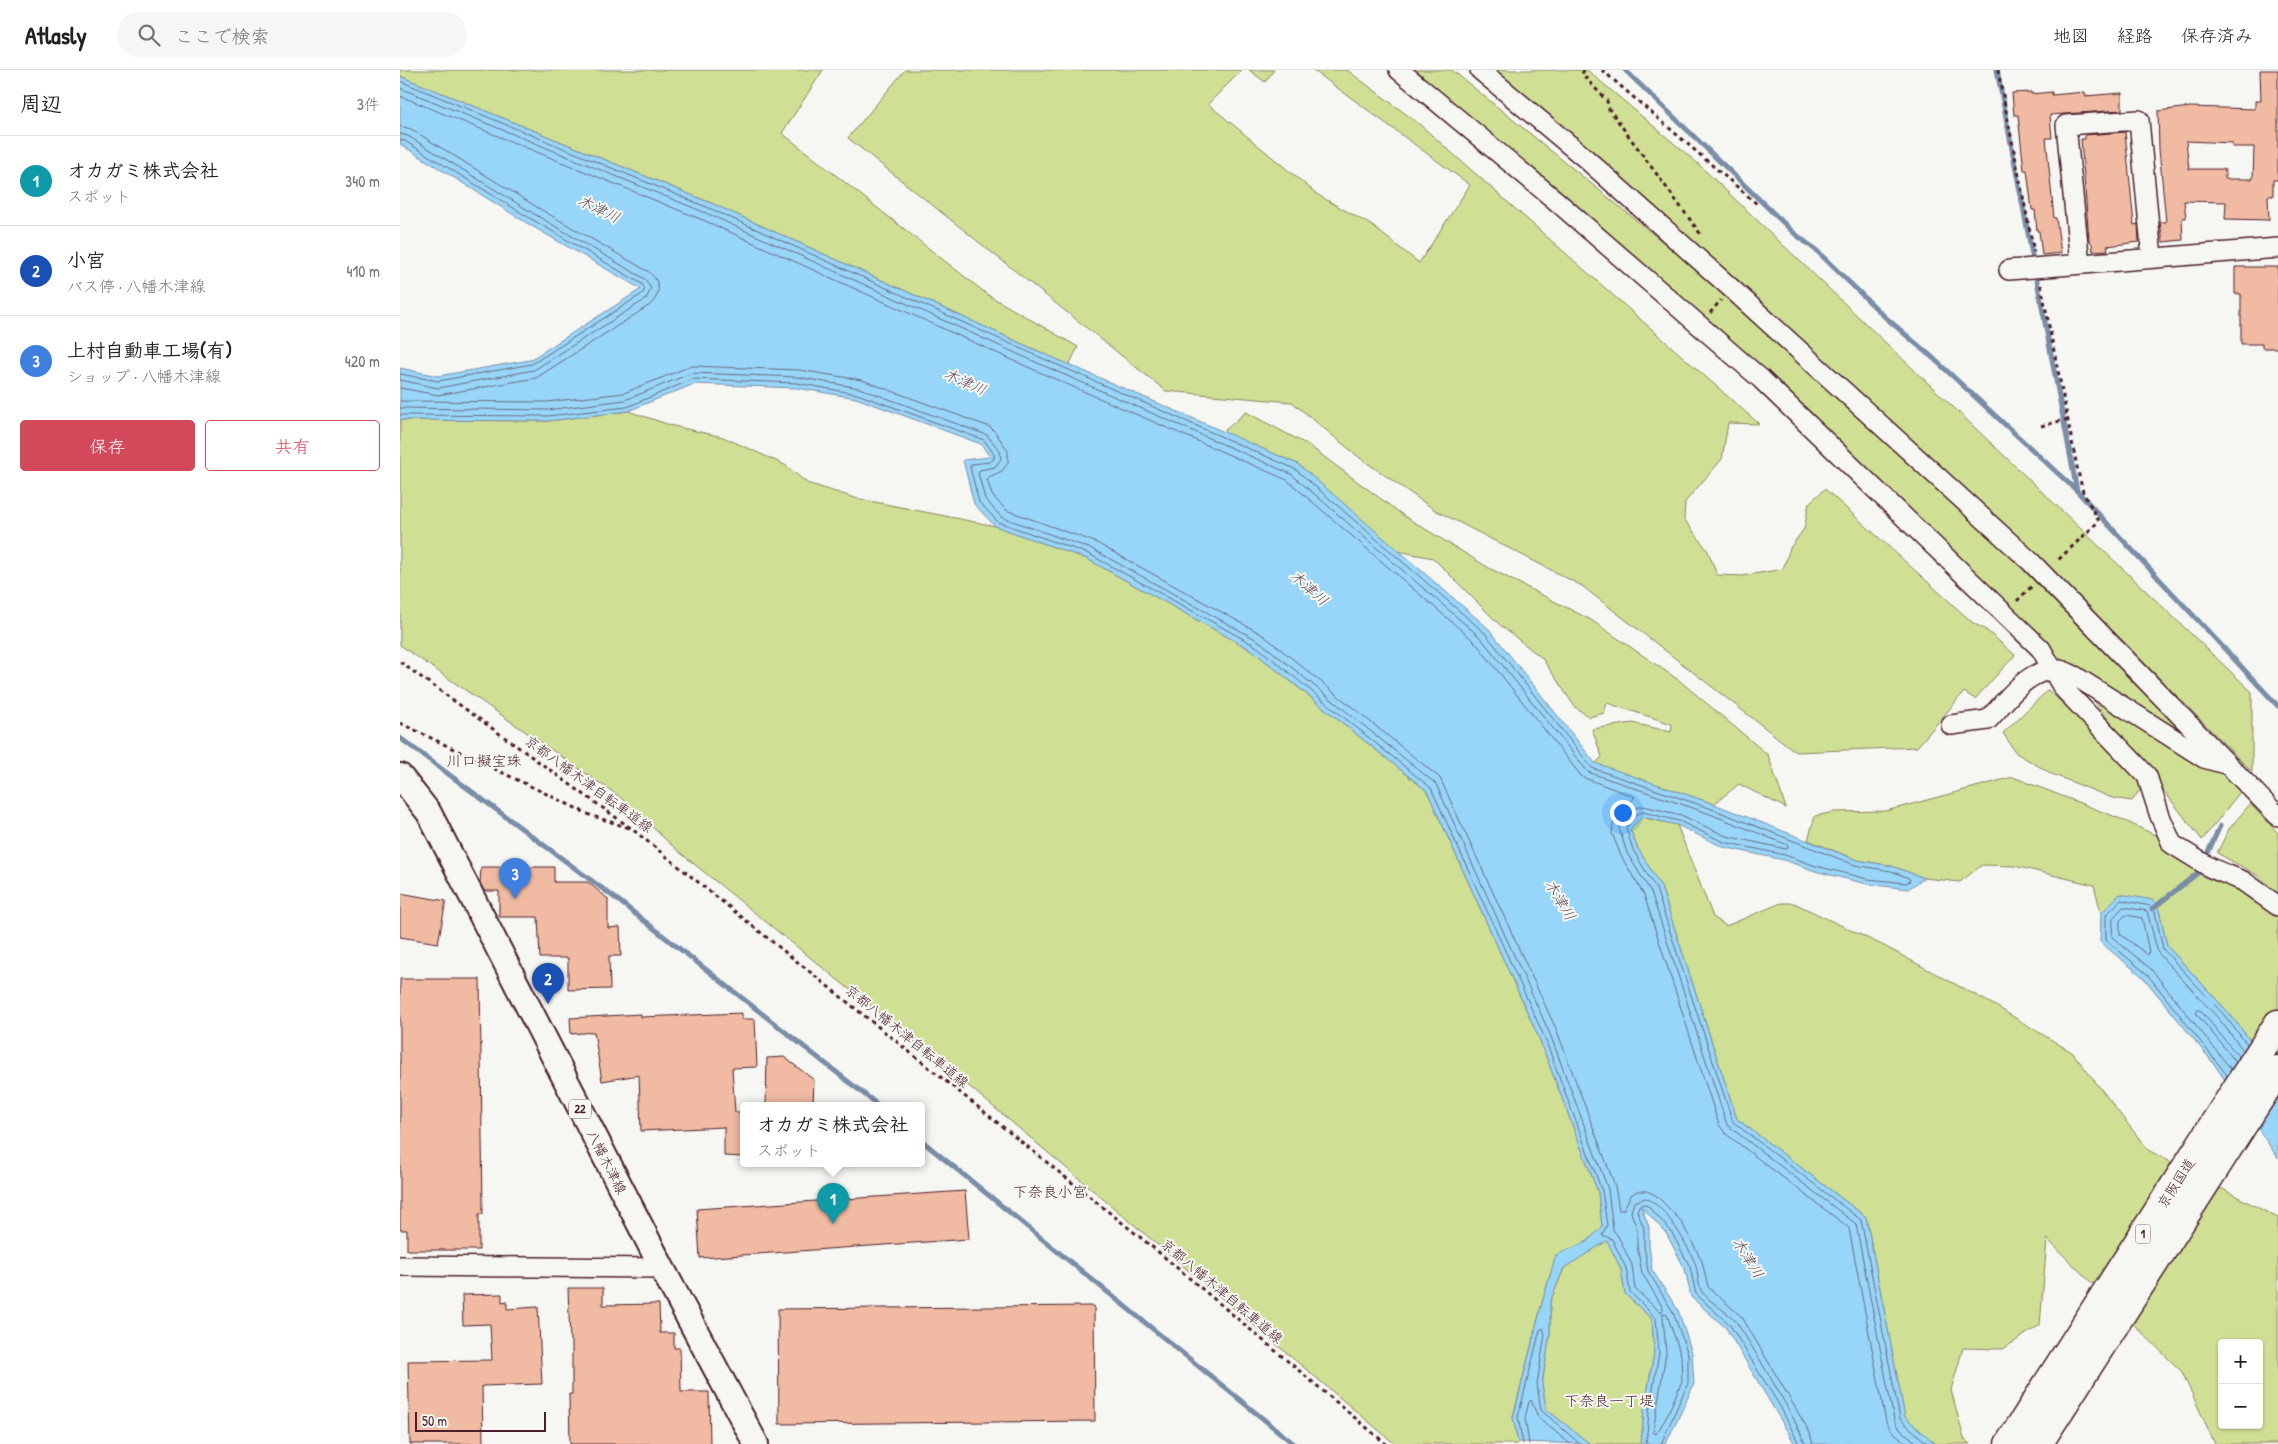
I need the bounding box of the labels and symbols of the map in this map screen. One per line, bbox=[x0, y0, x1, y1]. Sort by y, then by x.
water label: 木津川 bbox=[574, 189, 624, 228]
water label: 木津川 bbox=[940, 363, 990, 400]
water label: 木津川 bbox=[1285, 565, 1333, 610]
street label: 京都八幡木津自転車道線 bbox=[521, 731, 657, 837]
district label: 川口擬宝珠 bbox=[446, 750, 522, 771]
your location bbox=[1610, 800, 1636, 826]
pin: 3 bbox=[499, 858, 531, 899]
water label: 木津川 bbox=[1540, 875, 1581, 924]
pin: 2 bbox=[532, 963, 564, 1004]
street label: 京都八幡木津自転車道線 bbox=[841, 980, 973, 1091]
road number: 22 bbox=[569, 1100, 591, 1118]
street label: 八幡木津線 bbox=[583, 1126, 632, 1197]
street label: 京阪国道 bbox=[2152, 1154, 2199, 1211]
district label: 下奈良小宮 bbox=[1012, 1181, 1088, 1202]
pin: 1 bbox=[817, 1183, 849, 1224]
road number: 1 bbox=[2136, 1224, 2150, 1244]
water label: 木津川 bbox=[1728, 1233, 1769, 1282]
street label: 京都八幡木津自転車道線 bbox=[1157, 1234, 1287, 1347]
district label: 下奈良一丁堤 bbox=[1564, 1390, 1654, 1411]
scale bar bbox=[415, 1409, 546, 1432]

